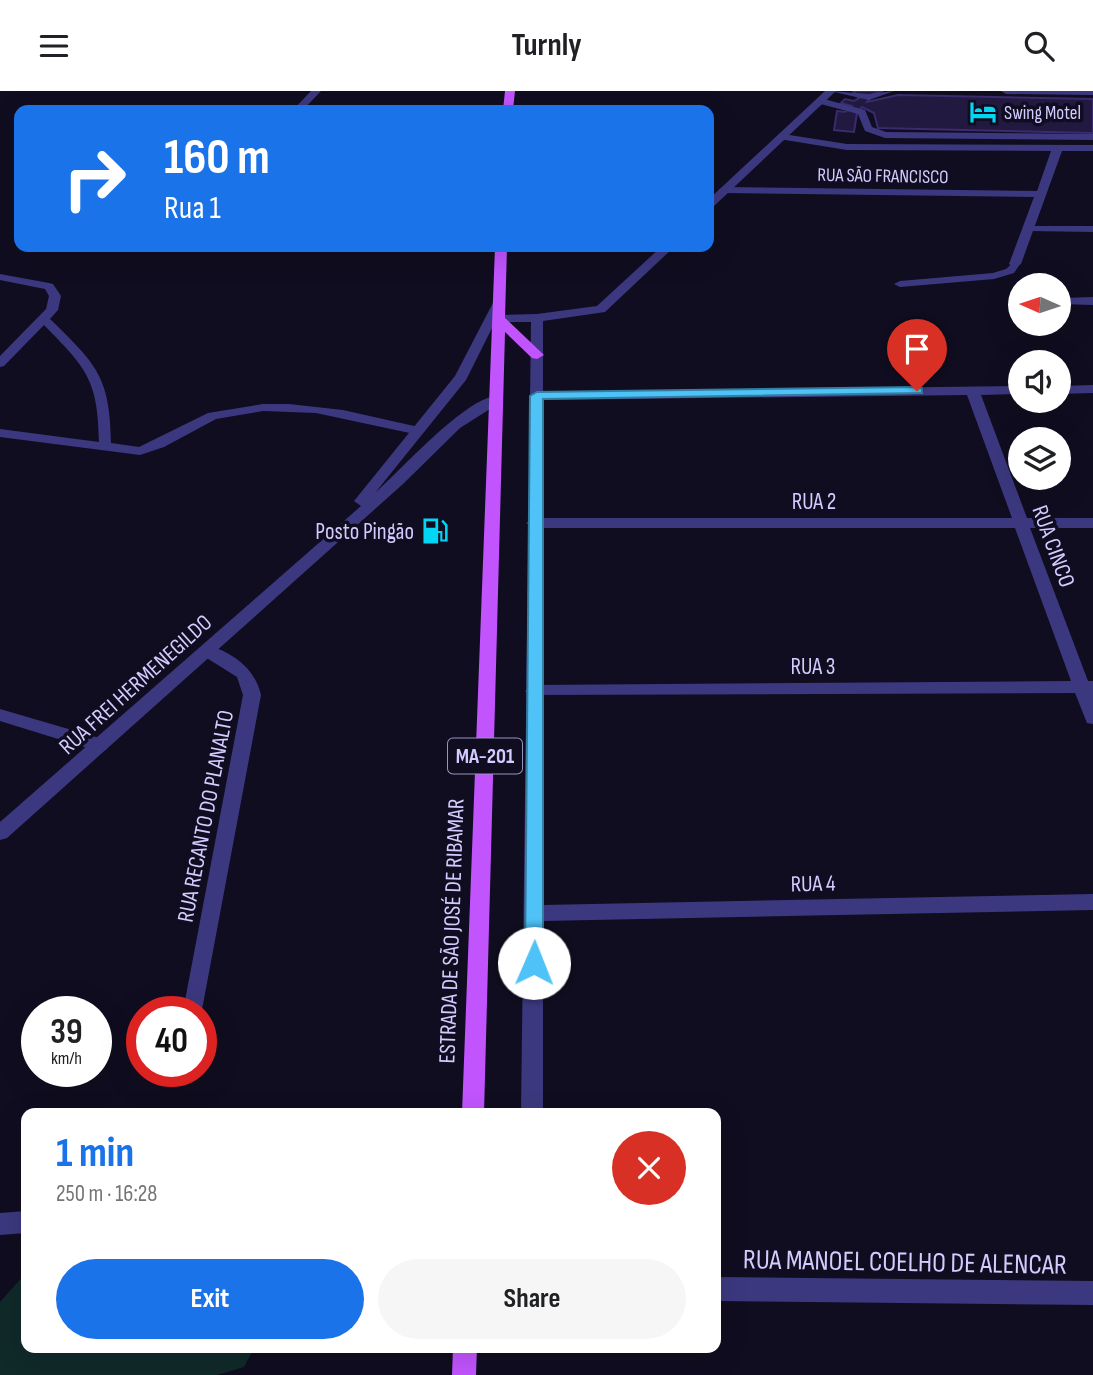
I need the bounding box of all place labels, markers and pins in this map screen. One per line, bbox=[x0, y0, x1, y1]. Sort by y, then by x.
hotel icon: Swing Motel bbox=[968, 97, 998, 127]
place label: Swing Motel bbox=[1004, 102, 1081, 125]
pin bbox=[887, 319, 947, 391]
fuel station icon: Posto Pingão bbox=[420, 516, 450, 546]
place label: Posto Pingão bbox=[315, 518, 414, 546]

